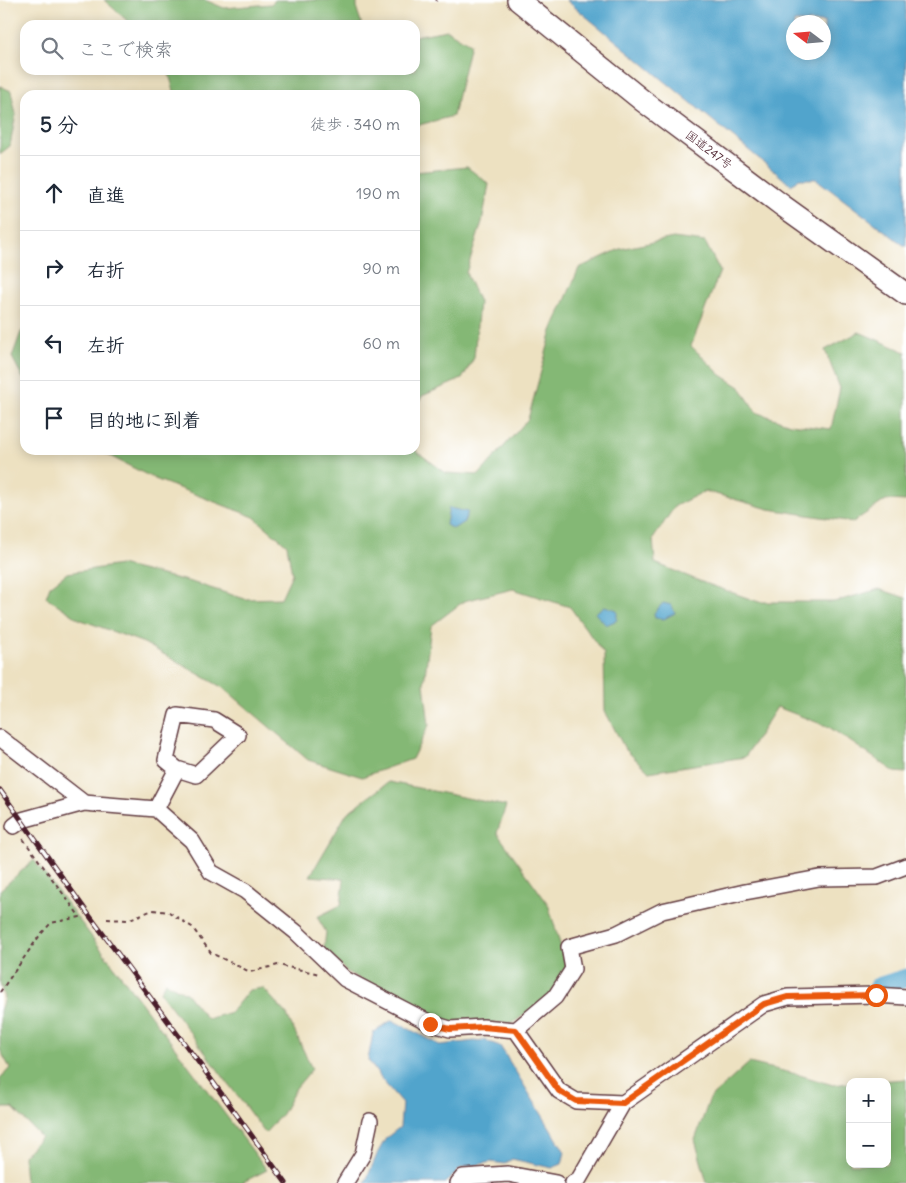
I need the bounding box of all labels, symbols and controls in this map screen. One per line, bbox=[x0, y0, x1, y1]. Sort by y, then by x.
north arrow bbox=[786, 15, 831, 60]
search box bbox=[20, 20, 420, 75]
icon: search bbox=[38, 34, 66, 62]
text: ここで検索 bbox=[78, 37, 173, 61]
text: 5 分 bbox=[40, 111, 78, 138]
text: 徒歩 · 340 m bbox=[310, 114, 400, 134]
street label: 国道247号 bbox=[683, 127, 736, 172]
icon: ahead bbox=[40, 179, 68, 207]
text: 直進 bbox=[87, 183, 125, 207]
text: 190 m bbox=[356, 183, 400, 203]
icon: right bbox=[40, 254, 68, 282]
text: 右折 bbox=[87, 258, 125, 282]
text: 90 m bbox=[362, 258, 400, 278]
icon: left bbox=[40, 329, 68, 357]
text: 左折 bbox=[87, 333, 125, 357]
text: 60 m bbox=[362, 333, 400, 353]
icon: arrive bbox=[40, 404, 68, 432]
text: 目的地に到着 bbox=[87, 408, 201, 432]
route start bbox=[865, 984, 888, 1007]
route end bbox=[419, 1013, 442, 1036]
map controls bbox=[846, 1078, 891, 1168]
button: + bbox=[846, 1078, 891, 1123]
button: − bbox=[846, 1123, 891, 1168]

